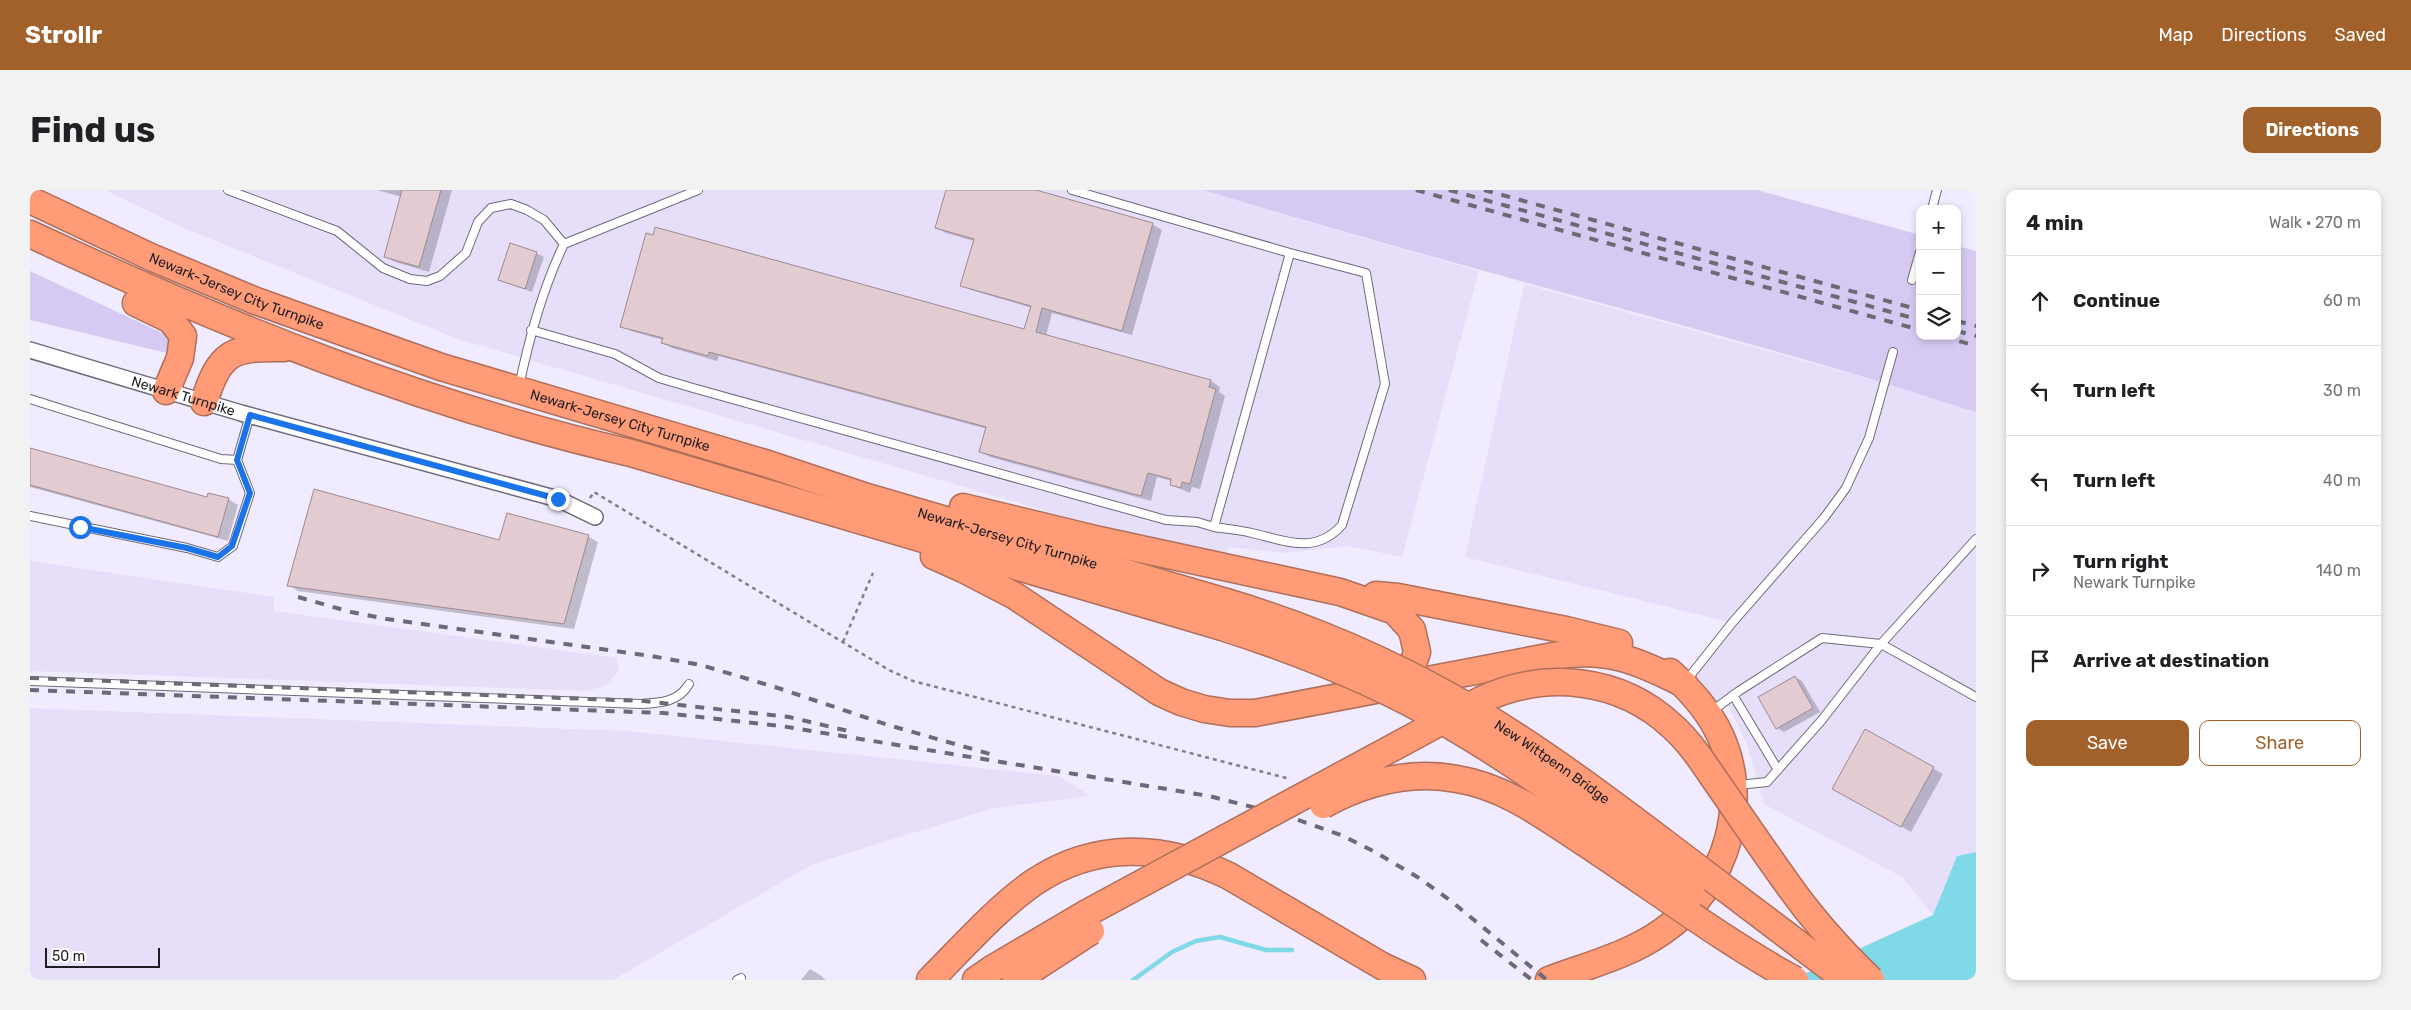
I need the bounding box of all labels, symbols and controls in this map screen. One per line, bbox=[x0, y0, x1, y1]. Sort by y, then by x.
text: Strollr bbox=[25, 21, 102, 49]
text: Map bbox=[2158, 24, 2193, 46]
text: Directions bbox=[2221, 24, 2307, 46]
text: Saved bbox=[2335, 24, 2386, 46]
button: Directions bbox=[2243, 107, 2381, 153]
text: Find us bbox=[30, 109, 155, 151]
map controls bbox=[1916, 205, 1961, 340]
button: + bbox=[1916, 205, 1961, 250]
text: 4 min bbox=[2026, 210, 2084, 235]
text: Walk · 270 m bbox=[2269, 213, 2361, 232]
street label: Newark-Jersey City Turnpike bbox=[146, 249, 326, 334]
button: − bbox=[1916, 250, 1961, 295]
icon: ahead bbox=[2026, 287, 2054, 315]
text: Continue bbox=[2073, 289, 2160, 312]
text: 60 m bbox=[2323, 291, 2361, 310]
button: layers bbox=[1916, 295, 1961, 340]
street label: Newark Turnpike bbox=[129, 373, 237, 420]
icon: left bbox=[2026, 377, 2054, 405]
text: Turn left bbox=[2073, 379, 2155, 402]
text: 30 m bbox=[2323, 381, 2361, 400]
street label: Newark-Jersey City Turnpike bbox=[528, 386, 712, 455]
icon: left bbox=[2026, 467, 2054, 495]
text: Turn left bbox=[2073, 469, 2155, 492]
text: 40 m bbox=[2323, 471, 2361, 490]
route end bbox=[547, 488, 570, 511]
street label: Newark-Jersey City Turnpike bbox=[916, 504, 1100, 573]
route start bbox=[69, 516, 92, 539]
text: Turn right bbox=[2073, 550, 2168, 573]
icon: right bbox=[2026, 557, 2054, 585]
text: 140 m bbox=[2316, 561, 2361, 580]
text: Newark Turnpike bbox=[2073, 573, 2196, 592]
icon: arrive bbox=[2026, 647, 2054, 675]
text: Arrive at destination bbox=[2073, 649, 2269, 672]
street label: New Wittpenn Bridge bbox=[1491, 717, 1613, 808]
button: Save bbox=[2026, 720, 2189, 766]
button: Share bbox=[2199, 720, 2361, 766]
scale bar bbox=[45, 945, 160, 968]
text: 50 m bbox=[52, 948, 85, 965]

